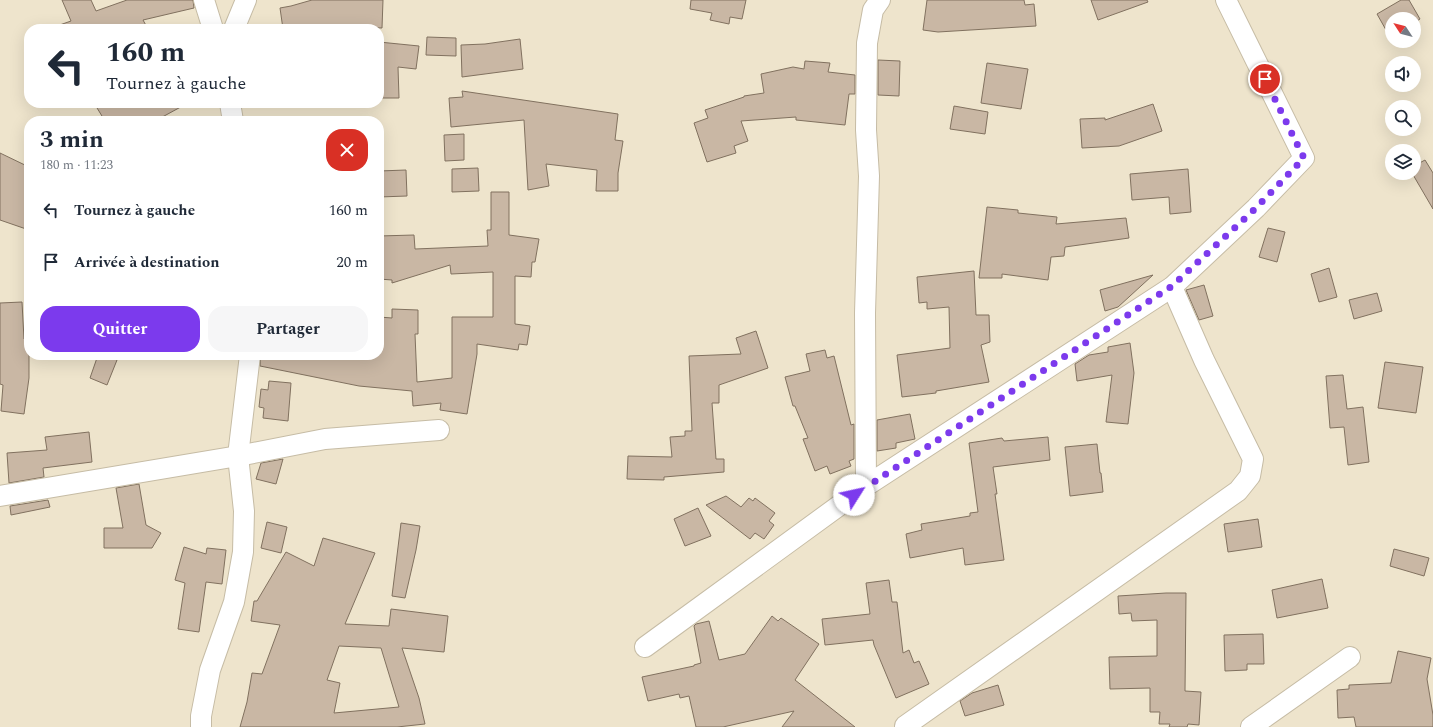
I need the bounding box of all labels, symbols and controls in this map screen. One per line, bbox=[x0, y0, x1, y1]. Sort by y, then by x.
north arrow bbox=[1385, 12, 1421, 48]
map controls bbox=[1385, 12, 1421, 180]
text: 160 m bbox=[106, 31, 185, 74]
icon: left bbox=[40, 40, 92, 92]
button: sound bbox=[1385, 56, 1421, 92]
pin bbox=[1248, 62, 1282, 96]
icon: arrive bbox=[1254, 68, 1276, 90]
text: Tournez à gauche bbox=[106, 70, 246, 97]
button: search bbox=[1385, 100, 1421, 136]
text: 3 min bbox=[40, 122, 104, 158]
button: close bbox=[326, 129, 368, 171]
button: layers bbox=[1385, 144, 1421, 180]
text: 180 m · 11:23 bbox=[40, 155, 113, 175]
icon: left bbox=[40, 199, 62, 221]
text: Tournez à gauche bbox=[74, 199, 195, 222]
text: 160 m bbox=[329, 199, 368, 222]
icon: arrive bbox=[40, 251, 62, 273]
text: Arrivée à destination bbox=[74, 251, 220, 274]
text: 20 m bbox=[336, 251, 368, 274]
button: Quitter bbox=[40, 306, 200, 352]
button: Partager bbox=[208, 306, 368, 352]
position arrow bbox=[833, 474, 875, 516]

